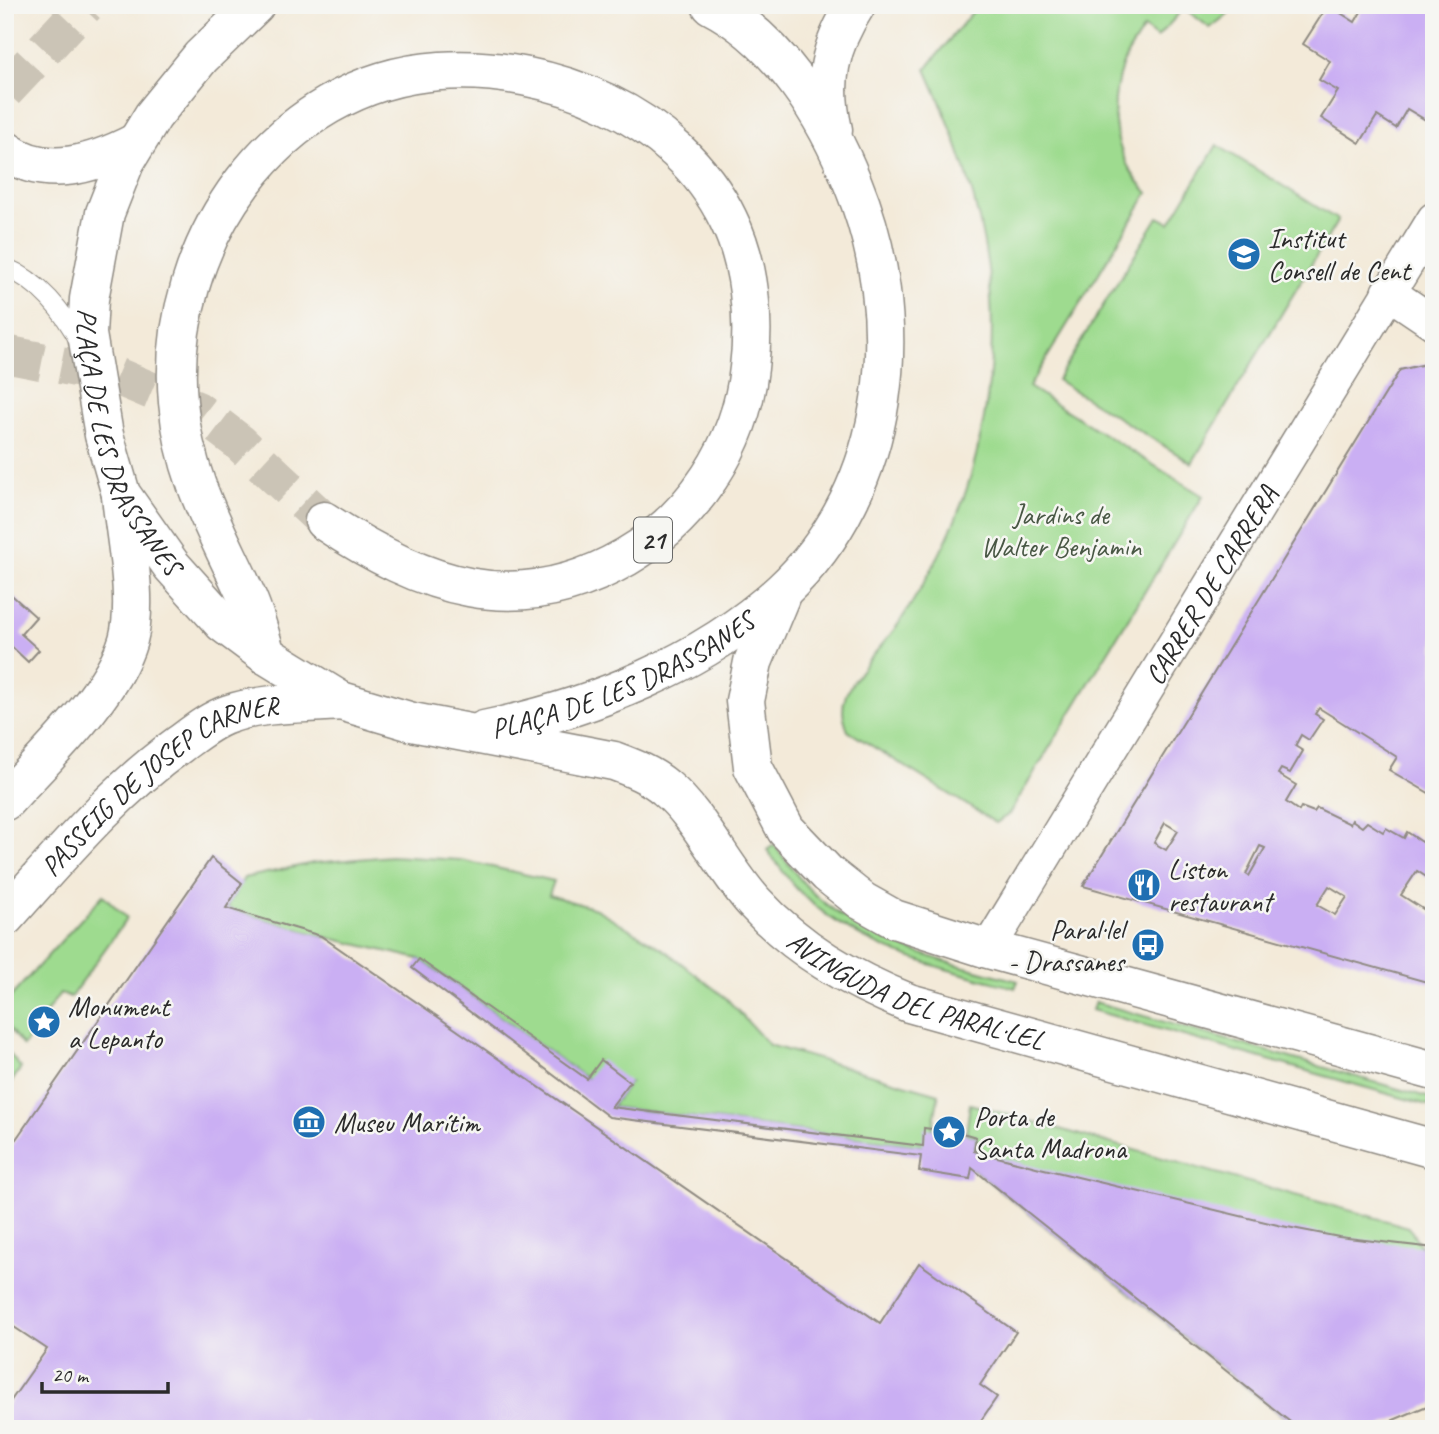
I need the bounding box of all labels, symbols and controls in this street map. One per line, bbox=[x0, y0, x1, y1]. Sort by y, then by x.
place label: Institut Consell de Cent bbox=[1268, 221, 1412, 288]
school or university icon: Institut Consell de Cent bbox=[1225, 235, 1263, 273]
street label: PLAÇA DE LES DRASSANES bbox=[70, 308, 192, 586]
street label: CARRER DE CARRERA bbox=[1136, 478, 1285, 691]
park label: Jardins de Walter Benjamin bbox=[981, 497, 1142, 564]
road number: 21 bbox=[634, 518, 672, 562]
street label: PLAÇA DE LES DRASSANES bbox=[488, 600, 765, 746]
street label: PASSEIG DE JOSEP CARNER bbox=[33, 687, 282, 883]
place label: Liston restaurant bbox=[1168, 852, 1275, 919]
restaurant icon: Liston restaurant bbox=[1125, 866, 1163, 904]
place label: Paral·lel - Drassanes bbox=[1008, 912, 1129, 979]
street label: AVINGUDA DEL PARAL·LEL bbox=[780, 923, 1048, 1057]
bus stop icon: Paral·lel - Drassanes bbox=[1129, 926, 1167, 964]
place label: Monument a Lepanto bbox=[68, 989, 172, 1056]
place icon: Monument a Lepanto bbox=[25, 1003, 63, 1041]
place label: Porta de Santa Madrona bbox=[974, 1099, 1128, 1166]
museum icon: Museu Marítim bbox=[290, 1103, 328, 1141]
place label: Museu Marítim bbox=[334, 1105, 481, 1140]
place icon: Porta de Santa Madrona bbox=[930, 1113, 968, 1151]
scale bar bbox=[42, 1350, 168, 1394]
text: 20 m bbox=[52, 1362, 90, 1388]

